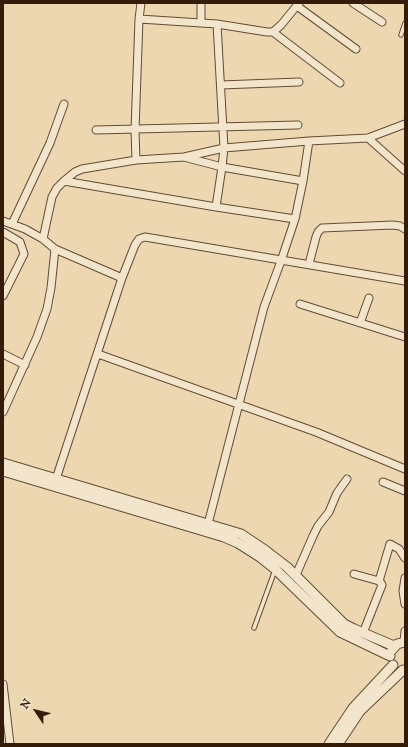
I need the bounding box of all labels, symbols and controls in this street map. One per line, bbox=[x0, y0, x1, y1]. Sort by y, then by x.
north arrow bbox=[16, 691, 56, 731]
text: N bbox=[18, 696, 34, 711]

